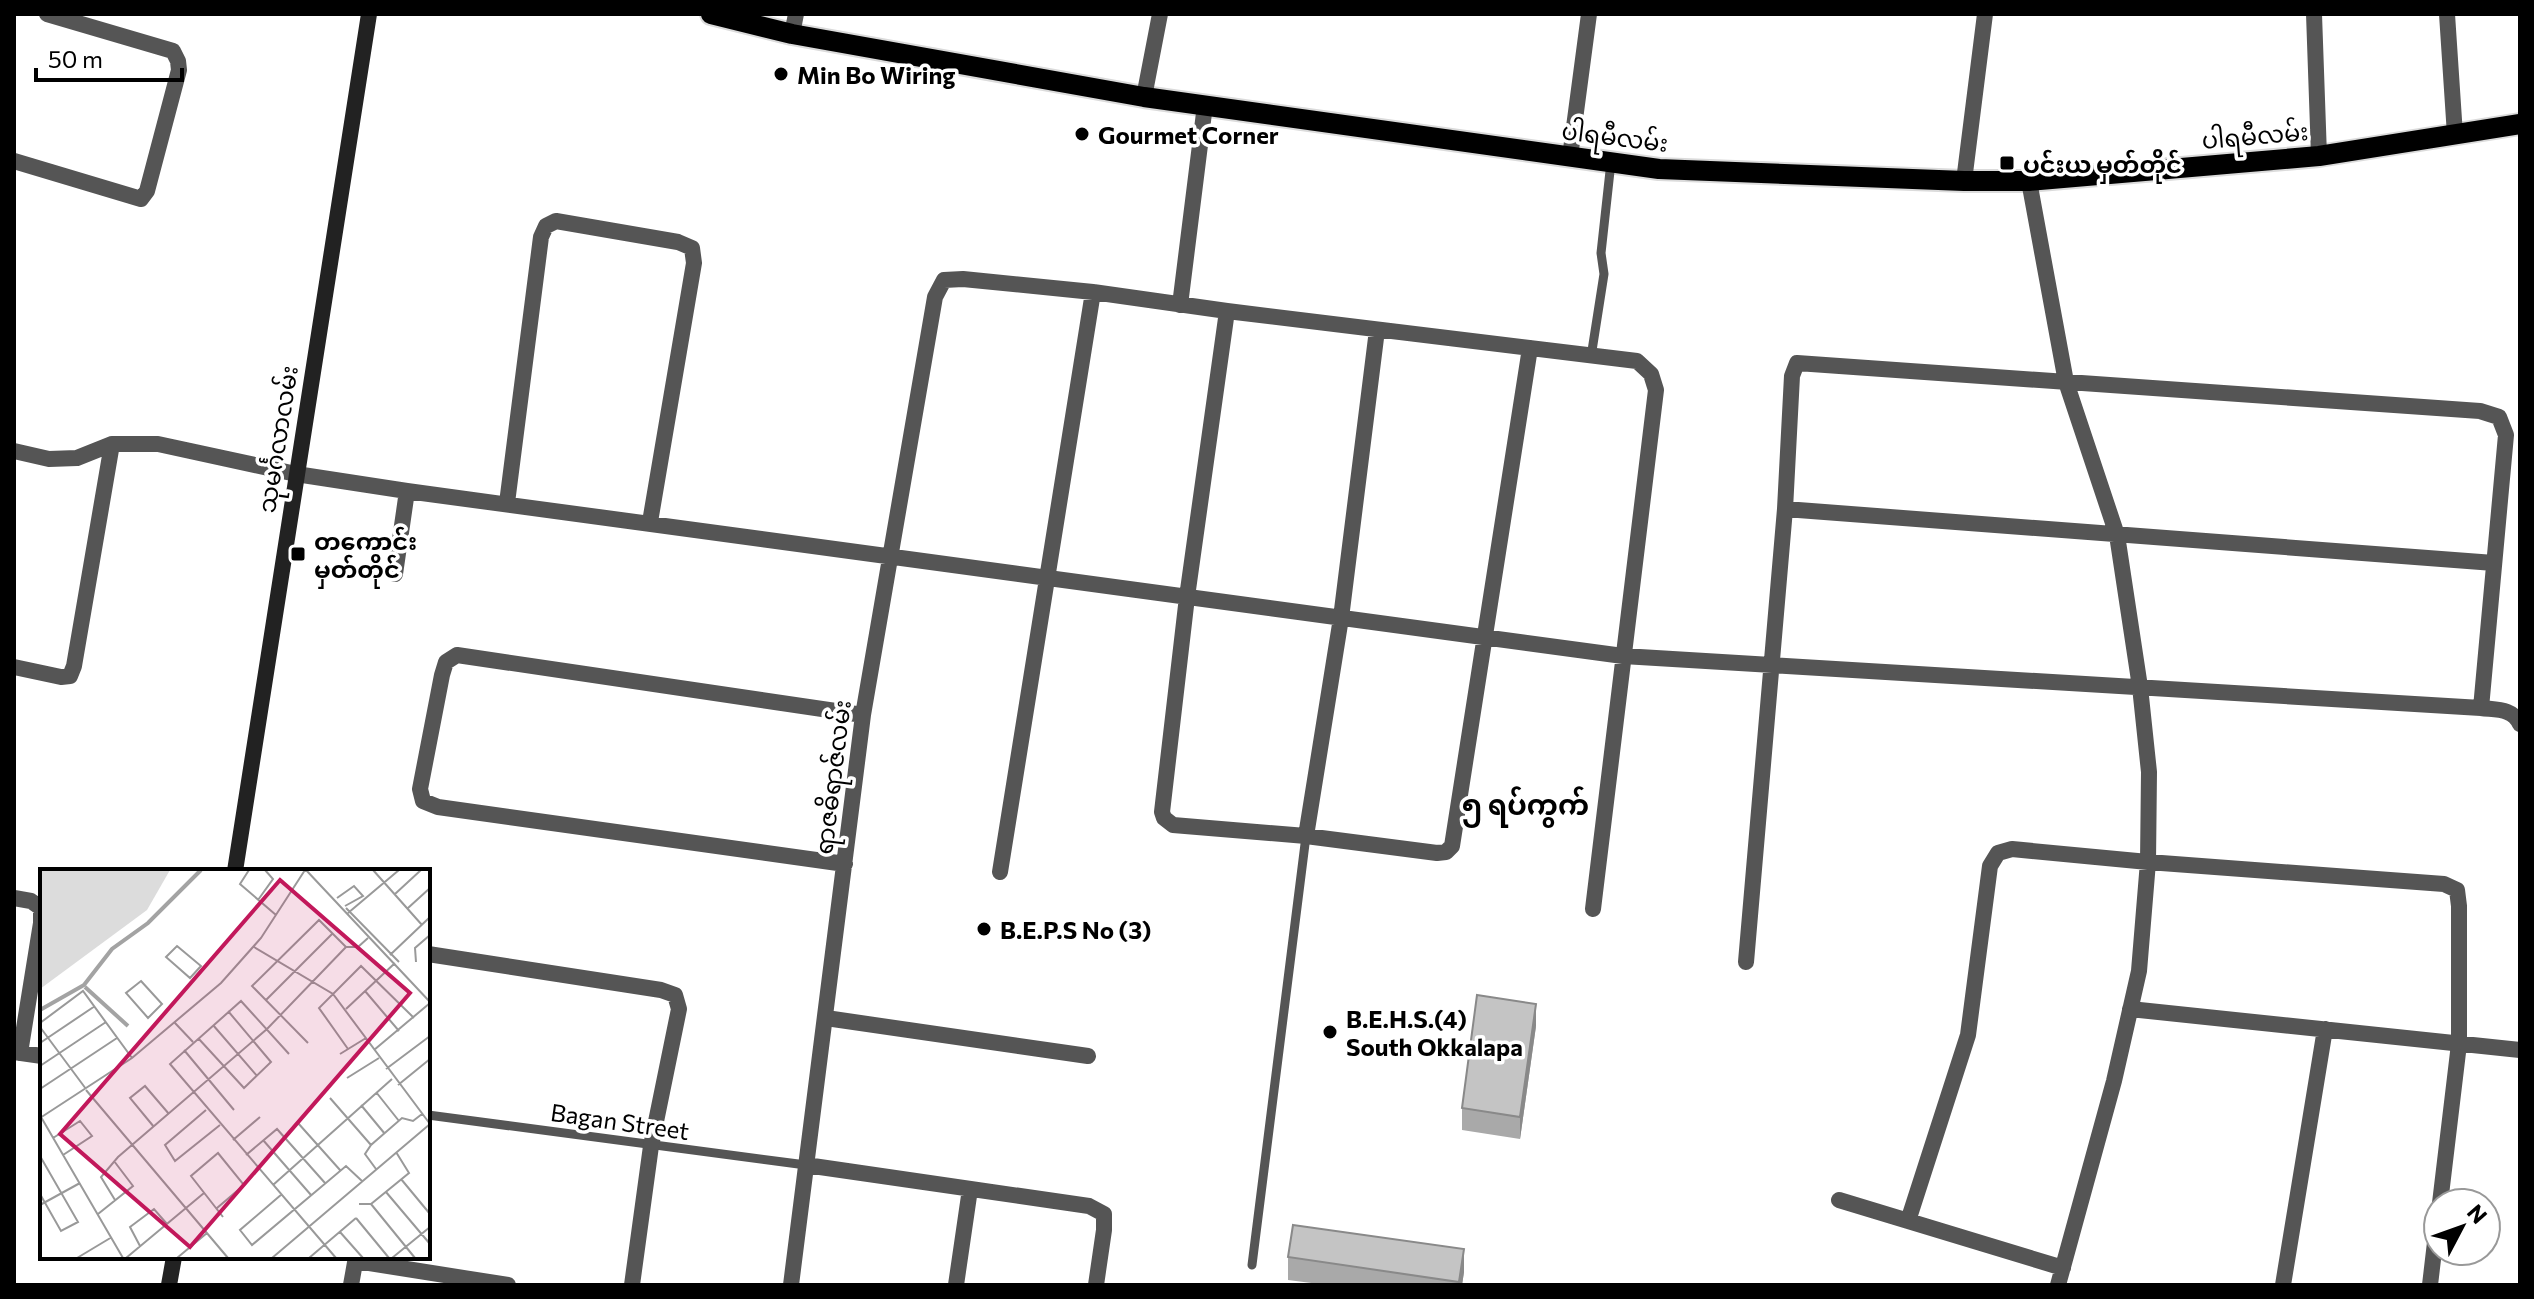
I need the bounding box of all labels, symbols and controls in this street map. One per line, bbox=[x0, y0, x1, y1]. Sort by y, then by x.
scale bar bbox=[36, 32, 182, 82]
text: 50 m bbox=[48, 44, 103, 73]
place label: Min Bo Wiring bbox=[797, 60, 956, 89]
marker: Min Bo Wiring bbox=[772, 65, 790, 83]
street label: ပါရမီလမ်း bbox=[1559, 115, 1670, 163]
street label: ပါရမီလမ်း bbox=[2200, 116, 2310, 160]
place label: Gourmet Corner bbox=[1098, 120, 1279, 149]
marker: Gourmet Corner bbox=[1073, 125, 1091, 143]
place label: ပင်းယ မှတ်တိုင် bbox=[2023, 149, 2182, 184]
marker: ပင်းယ မှတ်တိုင် bbox=[1998, 154, 2016, 172]
street label: သုမင်္ဂလာလမ်း bbox=[251, 363, 309, 516]
place label: တကောင်း မှတ်တိုင် bbox=[314, 526, 417, 589]
marker: တကောင်း မှတ်တိုင် bbox=[289, 545, 307, 563]
street label: ရာဇဓိရာဇ်လမ်း bbox=[808, 698, 862, 857]
district label: ၅ ရပ်ကွက် bbox=[1461, 786, 1589, 828]
inset map bbox=[40, 869, 430, 1259]
place label: B.E.P.S No (3) bbox=[1000, 915, 1151, 944]
marker: B.E.P.S No (3) bbox=[975, 920, 993, 938]
place label: B.E.H.S.(4) South Okkalapa bbox=[1346, 1004, 1523, 1061]
marker: B.E.H.S.(4) South Okkalapa bbox=[1321, 1023, 1339, 1041]
street label: Bagan Street bbox=[549, 1097, 691, 1145]
north arrow bbox=[2422, 1187, 2502, 1267]
text: N bbox=[2462, 1198, 2493, 1229]

